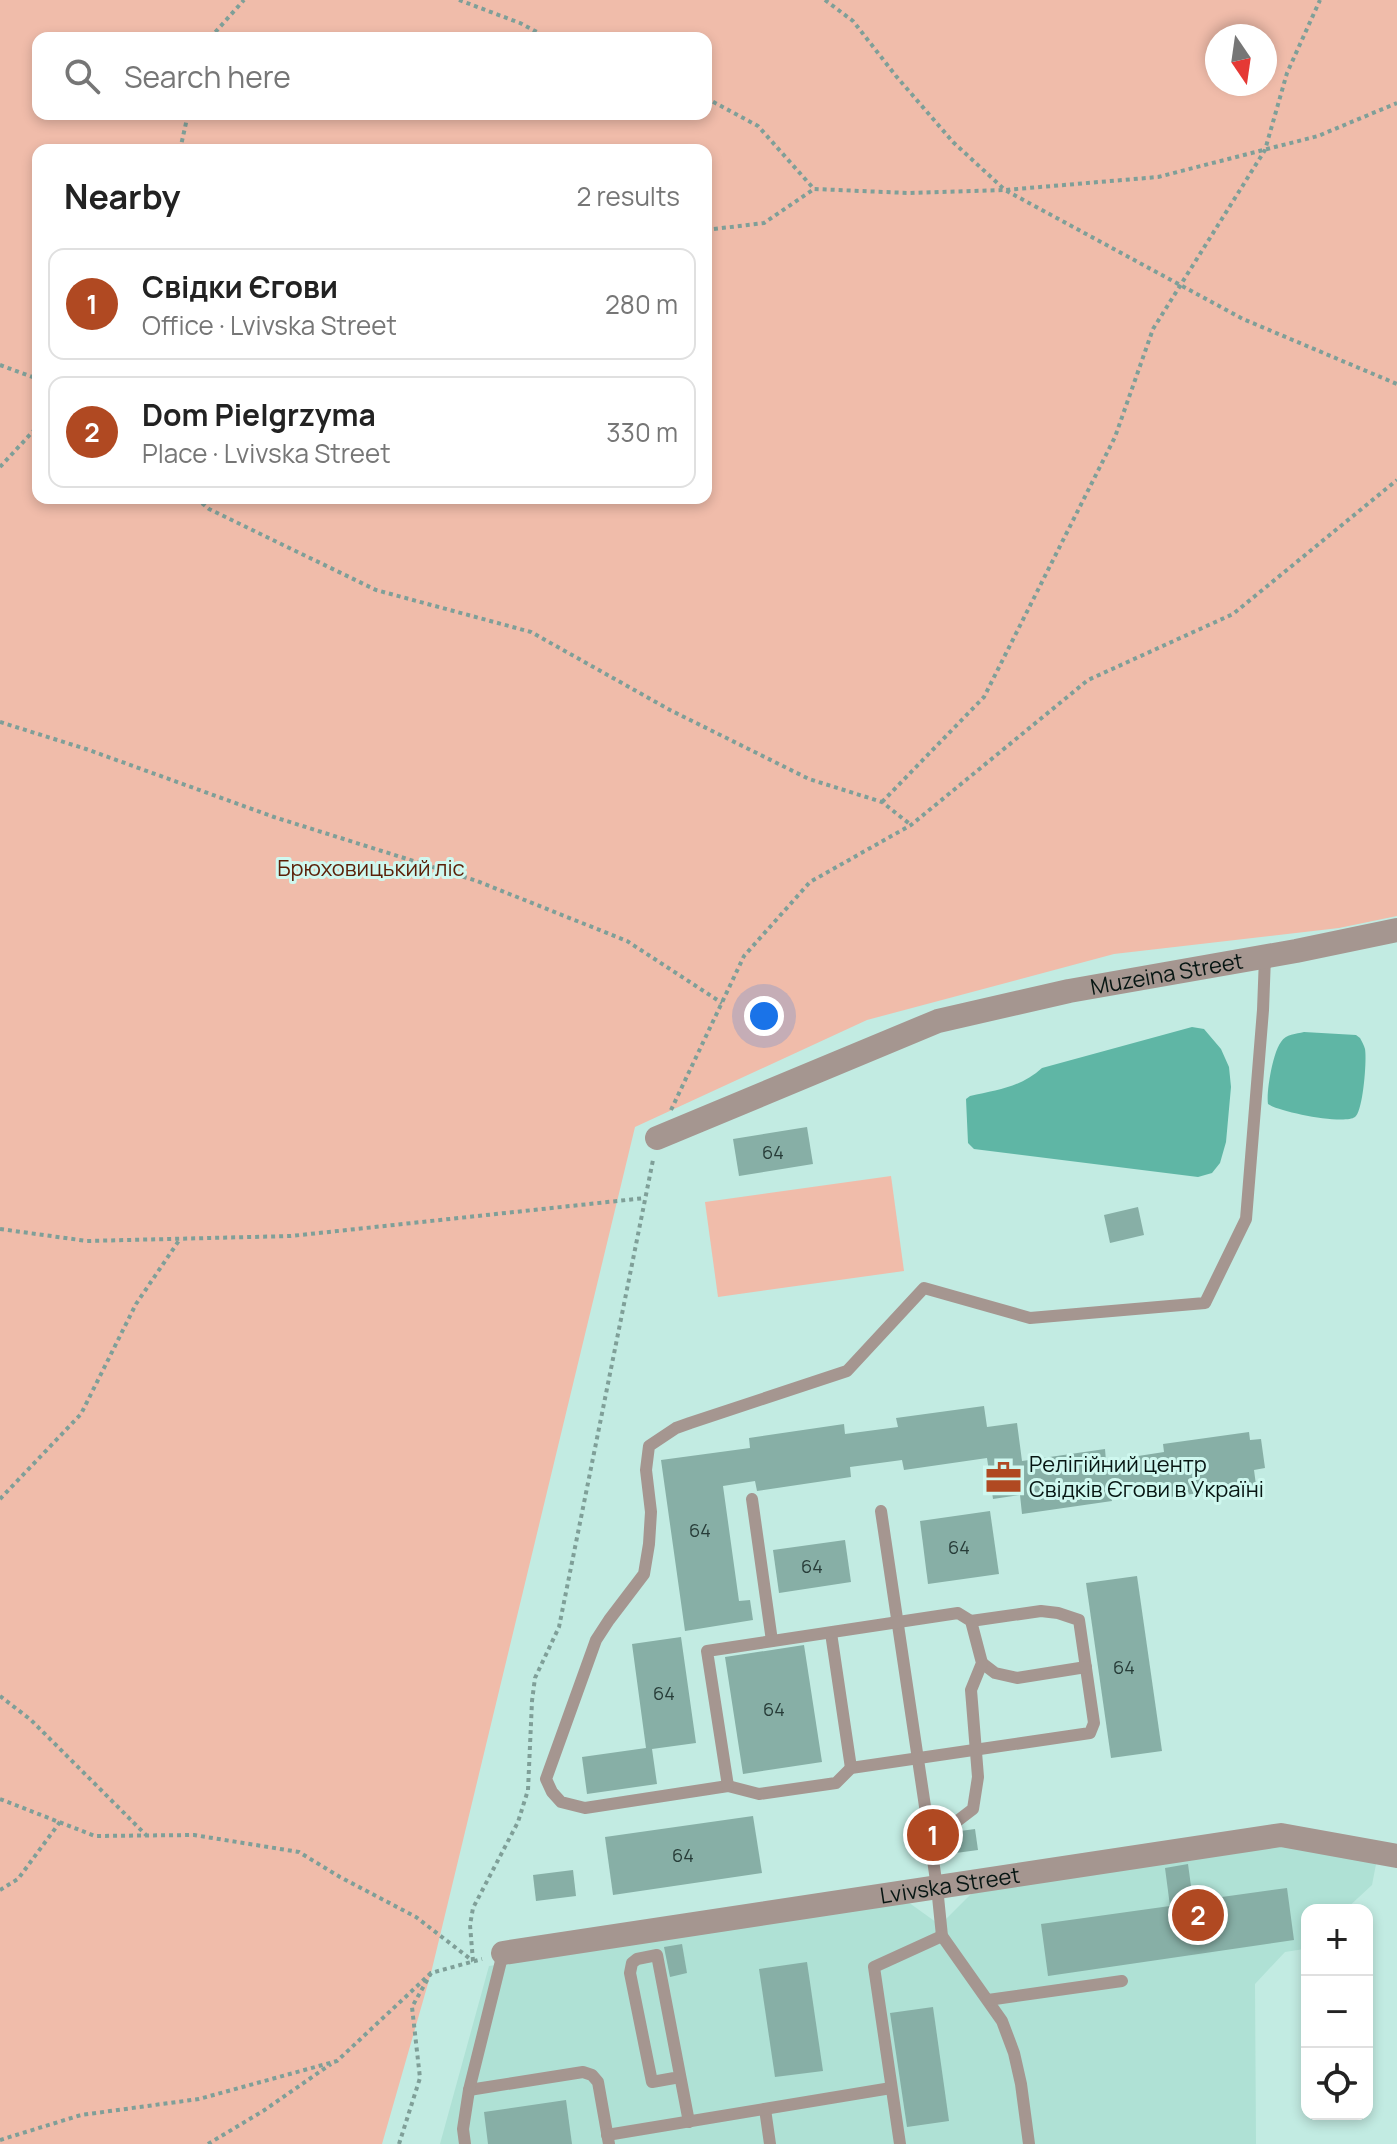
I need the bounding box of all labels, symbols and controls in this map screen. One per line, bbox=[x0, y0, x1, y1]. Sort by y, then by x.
north arrow bbox=[1205, 24, 1277, 96]
search box bbox=[32, 32, 712, 120]
icon: search bbox=[60, 54, 104, 98]
text: Search here bbox=[124, 56, 291, 97]
text: Nearby bbox=[64, 173, 180, 219]
text: 2 results bbox=[576, 178, 680, 214]
text: Свідки Єгови bbox=[142, 266, 338, 307]
text: 1 bbox=[86, 286, 98, 322]
text: 280 m bbox=[605, 286, 678, 322]
text: Office · Lvivska Street bbox=[142, 307, 397, 343]
text: Dom Pielgrzyma bbox=[142, 394, 376, 435]
text: 2 bbox=[84, 414, 100, 450]
text: 330 m bbox=[606, 414, 678, 450]
text: Place · Lvivska Street bbox=[142, 435, 391, 471]
park label: Брюховицький ліс bbox=[277, 853, 465, 883]
street label: Muzeina Street bbox=[1088, 946, 1246, 1002]
your location bbox=[744, 996, 784, 1036]
house number: 64 bbox=[762, 1140, 784, 1164]
place label: Релігійний центр Свідків Єгови в Україні bbox=[1029, 1449, 1264, 1504]
office icon: Релігійний центр Свідків Єгови в Україні bbox=[984, 1458, 1022, 1496]
house number: 64 bbox=[689, 1518, 711, 1542]
house number: 64 bbox=[948, 1535, 970, 1559]
house number: 64 bbox=[801, 1554, 823, 1578]
house number: 64 bbox=[1113, 1655, 1135, 1679]
house number: 64 bbox=[653, 1681, 675, 1705]
house number: 64 bbox=[763, 1697, 785, 1721]
pin: 1 bbox=[907, 1805, 959, 1865]
house number: 64 bbox=[672, 1843, 694, 1867]
street label: Lvivska Street bbox=[878, 1860, 1022, 1911]
pin: 2 bbox=[1172, 1885, 1224, 1945]
map controls bbox=[1301, 1904, 1373, 2120]
button: + bbox=[1301, 1904, 1373, 1976]
button: − bbox=[1301, 1976, 1373, 2048]
button: locate bbox=[1301, 2048, 1373, 2120]

